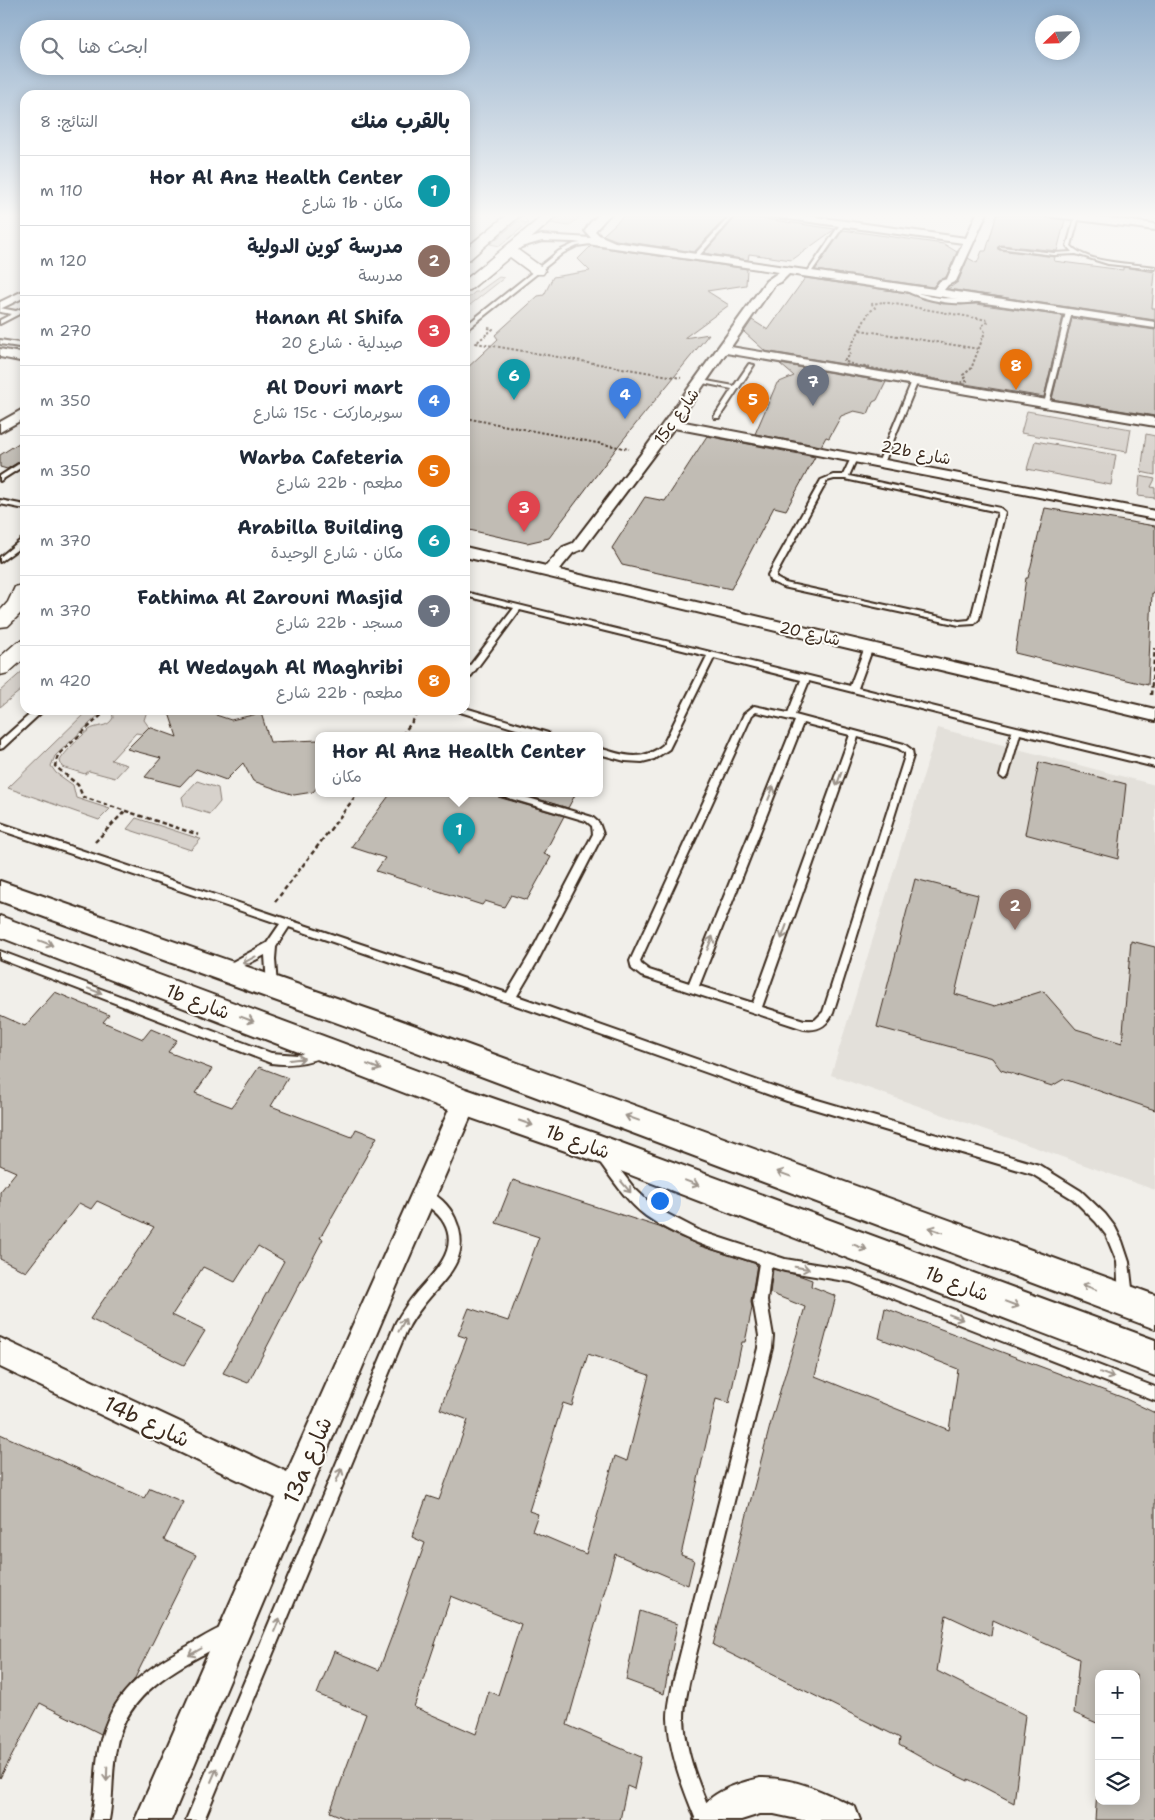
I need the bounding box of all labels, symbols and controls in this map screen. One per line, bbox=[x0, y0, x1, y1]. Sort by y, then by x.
north arrow bbox=[1035, 15, 1080, 60]
search box bbox=[20, 20, 470, 75]
icon: search bbox=[38, 34, 66, 62]
text: ابحث هنا bbox=[78, 34, 148, 59]
text: بالقرب منك bbox=[351, 107, 450, 135]
text: النتائج: 8 bbox=[40, 111, 98, 132]
text: Hor Al Anz Health Center bbox=[149, 165, 403, 190]
text: 110 m bbox=[40, 180, 83, 201]
text: 1 bbox=[430, 180, 438, 201]
text: مكان · 1b شارع bbox=[302, 192, 403, 213]
text: مدرسة كوين الدولية bbox=[247, 234, 403, 259]
text: 120 m bbox=[40, 250, 87, 271]
text: 2 bbox=[428, 250, 440, 271]
text: مدرسة bbox=[358, 265, 403, 286]
text: Hanan Al Shifa bbox=[255, 305, 403, 330]
text: 270 m bbox=[40, 320, 91, 341]
text: 3 bbox=[428, 320, 440, 341]
text: صيدلية · شارع 20 bbox=[281, 332, 403, 353]
pin: 8 bbox=[1000, 349, 1032, 390]
pin: 6 bbox=[498, 359, 530, 400]
pin: 7 bbox=[797, 365, 829, 406]
text: Al Douri mart bbox=[266, 375, 403, 400]
pin: 4 bbox=[609, 378, 641, 419]
pin: 5 bbox=[737, 383, 769, 424]
street label: 15c شارع bbox=[649, 384, 705, 449]
text: 350 m bbox=[40, 390, 91, 411]
text: 4 bbox=[428, 390, 440, 411]
text: سوبرماركت · 15c شارع bbox=[253, 402, 403, 423]
street label: 22b شارع bbox=[879, 435, 953, 471]
text: Warba Cafeteria bbox=[239, 445, 403, 470]
text: 350 m bbox=[40, 460, 91, 481]
text: 5 bbox=[429, 460, 439, 481]
text: مطعم · 22b شارع bbox=[276, 472, 403, 493]
pin: 3 bbox=[508, 491, 540, 532]
text: Arabilla Building bbox=[237, 515, 403, 540]
text: 370 m bbox=[40, 530, 91, 551]
text: 6 bbox=[428, 530, 440, 551]
text: مكان · شارع الوحيدة bbox=[271, 542, 403, 563]
text: Fathima Al Zarouni Masjid bbox=[137, 585, 403, 610]
text: 370 m bbox=[40, 600, 91, 621]
text: 7 bbox=[428, 600, 440, 621]
text: مسجد · 22b شارع bbox=[275, 612, 403, 633]
street label: شارع 20 bbox=[777, 616, 842, 652]
text: Al Wedayah Al Maghribi bbox=[158, 655, 403, 680]
text: 420 m bbox=[40, 670, 91, 691]
text: 8 bbox=[428, 670, 440, 691]
text: مطعم · 22b شارع bbox=[276, 682, 403, 703]
popup bbox=[315, 732, 603, 797]
text: Hor Al Anz Health Center bbox=[332, 739, 586, 764]
text: مكان bbox=[332, 766, 362, 787]
one-way arrow bbox=[834, 771, 843, 786]
one-way arrow bbox=[766, 786, 776, 801]
pin: 1 bbox=[443, 813, 475, 854]
pin: 2 bbox=[999, 889, 1031, 930]
one-way arrow bbox=[779, 924, 788, 939]
one-way arrow bbox=[706, 936, 715, 952]
one-way arrow bbox=[37, 939, 53, 948]
one-way arrow bbox=[242, 956, 257, 965]
street label: 1b شارع bbox=[162, 978, 233, 1026]
one-way arrow bbox=[86, 987, 102, 996]
one-way arrow bbox=[239, 1015, 254, 1024]
one-way arrow bbox=[289, 1054, 305, 1064]
one-way arrow bbox=[366, 1063, 381, 1072]
one-way arrow bbox=[624, 1113, 640, 1122]
street label: 1b شارع bbox=[542, 1118, 613, 1166]
one-way arrow bbox=[518, 1119, 533, 1128]
one-way arrow bbox=[777, 1169, 792, 1178]
one-way arrow bbox=[683, 1179, 699, 1188]
one-way arrow bbox=[620, 1180, 631, 1193]
your location bbox=[647, 1188, 673, 1214]
one-way arrow bbox=[929, 1225, 945, 1234]
one-way arrow bbox=[852, 1243, 867, 1252]
street label: 1b شارع bbox=[921, 1260, 992, 1308]
one-way arrow bbox=[793, 1263, 809, 1273]
one-way arrow bbox=[1082, 1282, 1097, 1291]
one-way arrow bbox=[1004, 1300, 1019, 1309]
one-way arrow bbox=[948, 1312, 963, 1322]
one-way arrow bbox=[398, 1319, 408, 1333]
one-way arrow bbox=[1100, 1372, 1115, 1381]
street label: 14b شارع bbox=[99, 1389, 194, 1455]
street label: 13a شارع bbox=[276, 1412, 340, 1509]
one-way arrow bbox=[335, 1468, 344, 1483]
one-way arrow bbox=[272, 1618, 282, 1633]
one-way arrow bbox=[188, 1647, 202, 1657]
map controls bbox=[1095, 1670, 1140, 1805]
button: + bbox=[1095, 1670, 1140, 1715]
button: − bbox=[1095, 1715, 1140, 1760]
button: layers bbox=[1095, 1760, 1140, 1805]
one-way arrow bbox=[102, 1766, 111, 1782]
one-way arrow bbox=[210, 1768, 219, 1783]

